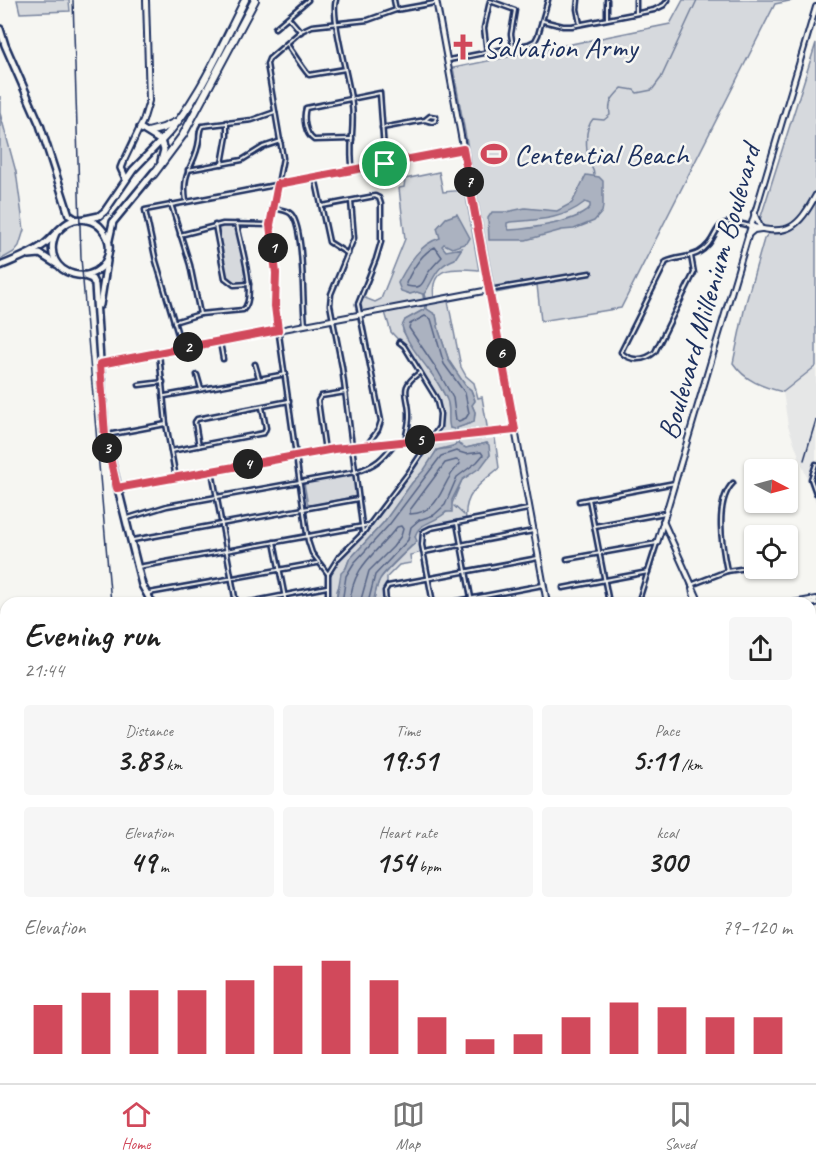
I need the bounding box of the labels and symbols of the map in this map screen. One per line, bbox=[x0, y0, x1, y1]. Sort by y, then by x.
place label: Salvation Army bbox=[483, 28, 640, 66]
church icon: Salvation Army bbox=[448, 32, 478, 62]
place label: Centential Beach bbox=[514, 135, 690, 173]
street label: Boulevard Millenium Boulevard bbox=[649, 136, 770, 444]
pin bbox=[359, 138, 410, 189]
sports icon: Centential Beach bbox=[479, 139, 509, 169]
pin: 7 bbox=[454, 167, 484, 197]
pin: 1 bbox=[258, 233, 288, 263]
pin: 2 bbox=[173, 332, 203, 362]
pin: 6 bbox=[486, 338, 516, 368]
pin: 5 bbox=[405, 425, 435, 455]
pin: 3 bbox=[92, 433, 122, 463]
pin: 4 bbox=[233, 449, 263, 479]
north arrow bbox=[744, 459, 798, 513]

